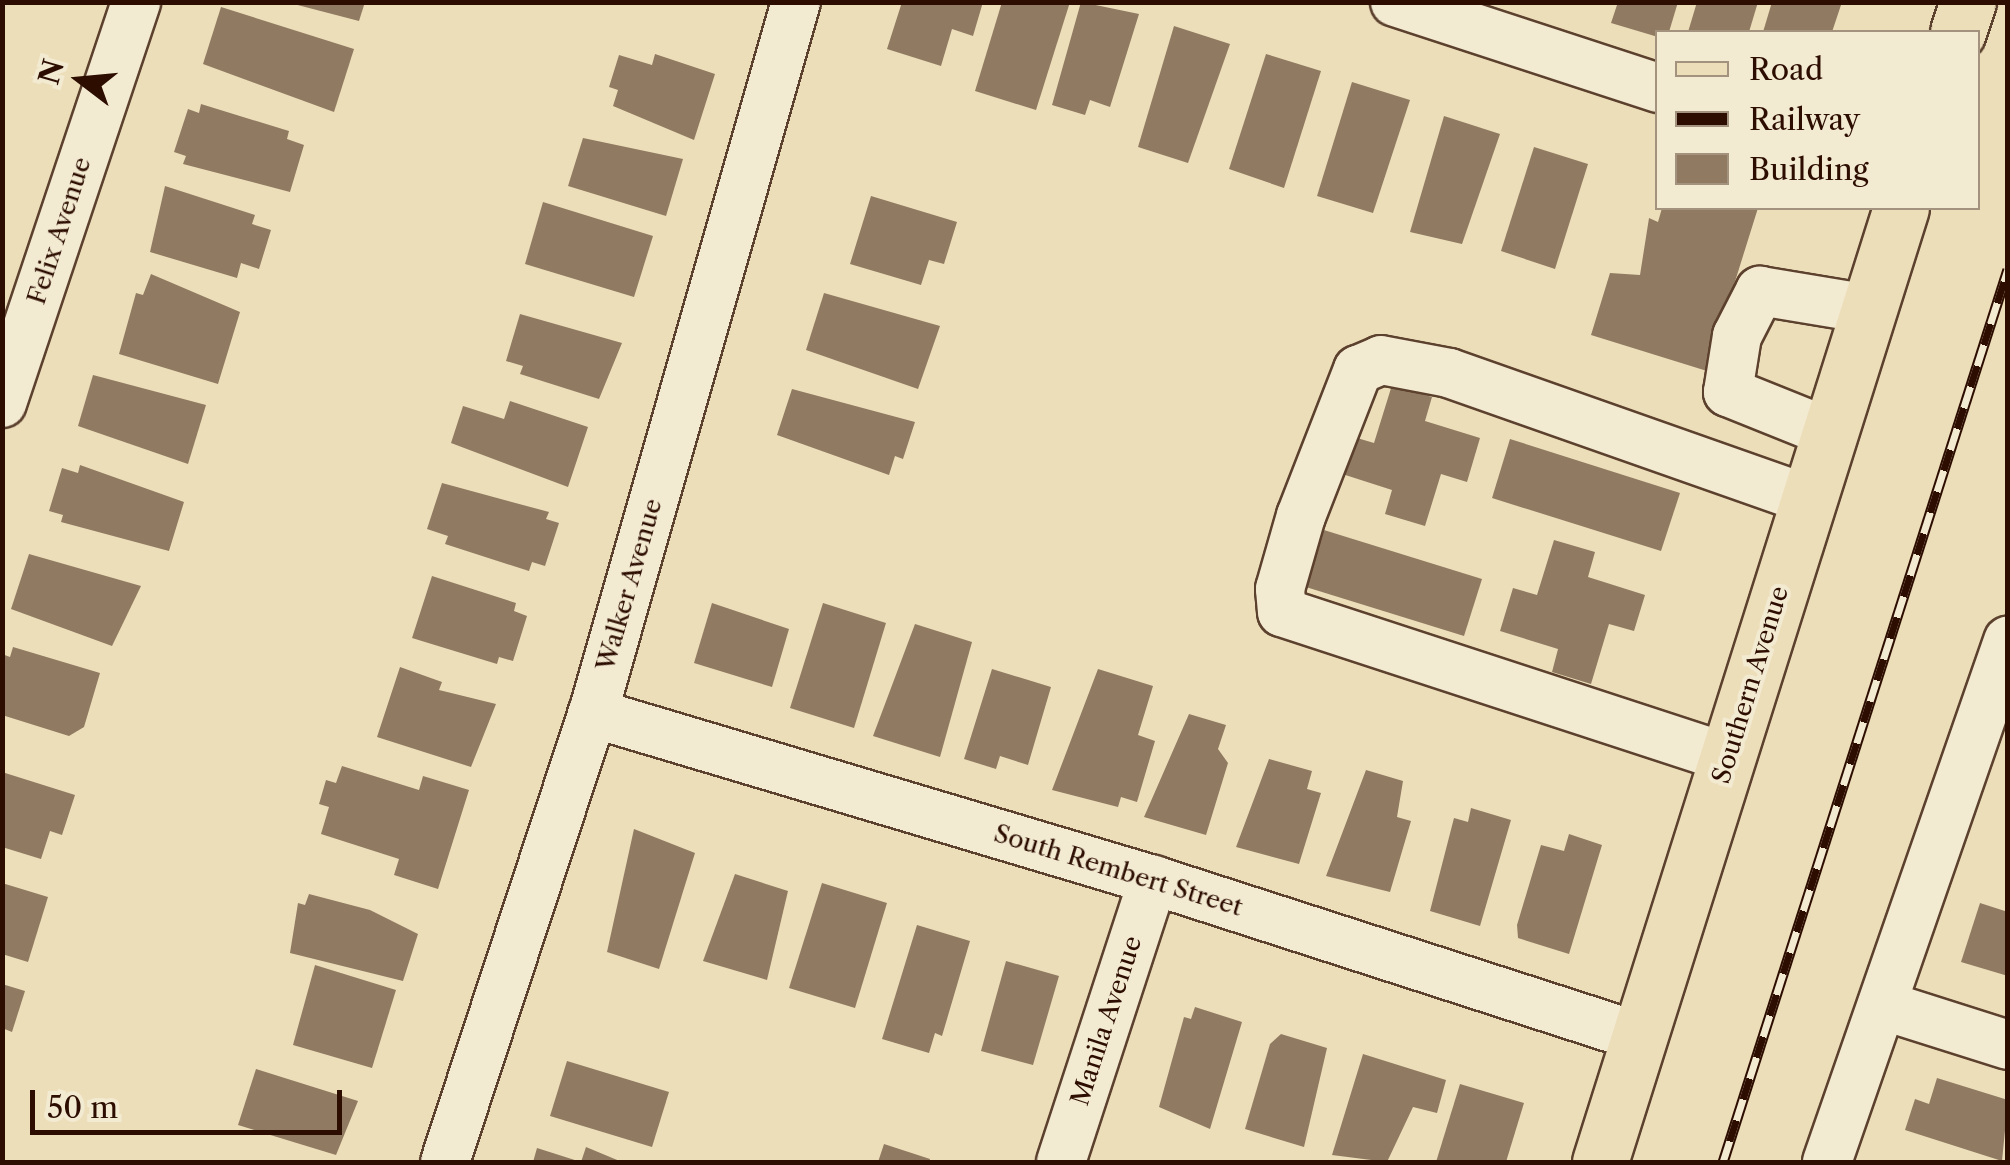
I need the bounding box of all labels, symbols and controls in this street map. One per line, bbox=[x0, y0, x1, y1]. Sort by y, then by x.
north arrow bbox=[30, 30, 130, 130]
legend bbox=[1655, 30, 1980, 210]
text: Road bbox=[1749, 51, 1823, 88]
text: N bbox=[31, 55, 71, 88]
text: Railway bbox=[1749, 101, 1860, 138]
text: Building bbox=[1749, 151, 1869, 188]
street label: Felix Avenue bbox=[22, 153, 98, 309]
street label: Walker Avenue bbox=[591, 495, 669, 675]
street label: Southern Avenue bbox=[1707, 582, 1795, 788]
street label: South Rembert Street bbox=[990, 819, 1246, 923]
street label: Manila Avenue bbox=[1065, 932, 1149, 1110]
scale bar bbox=[35, 1070, 348, 1132]
text: 50 m bbox=[47, 1089, 118, 1126]

